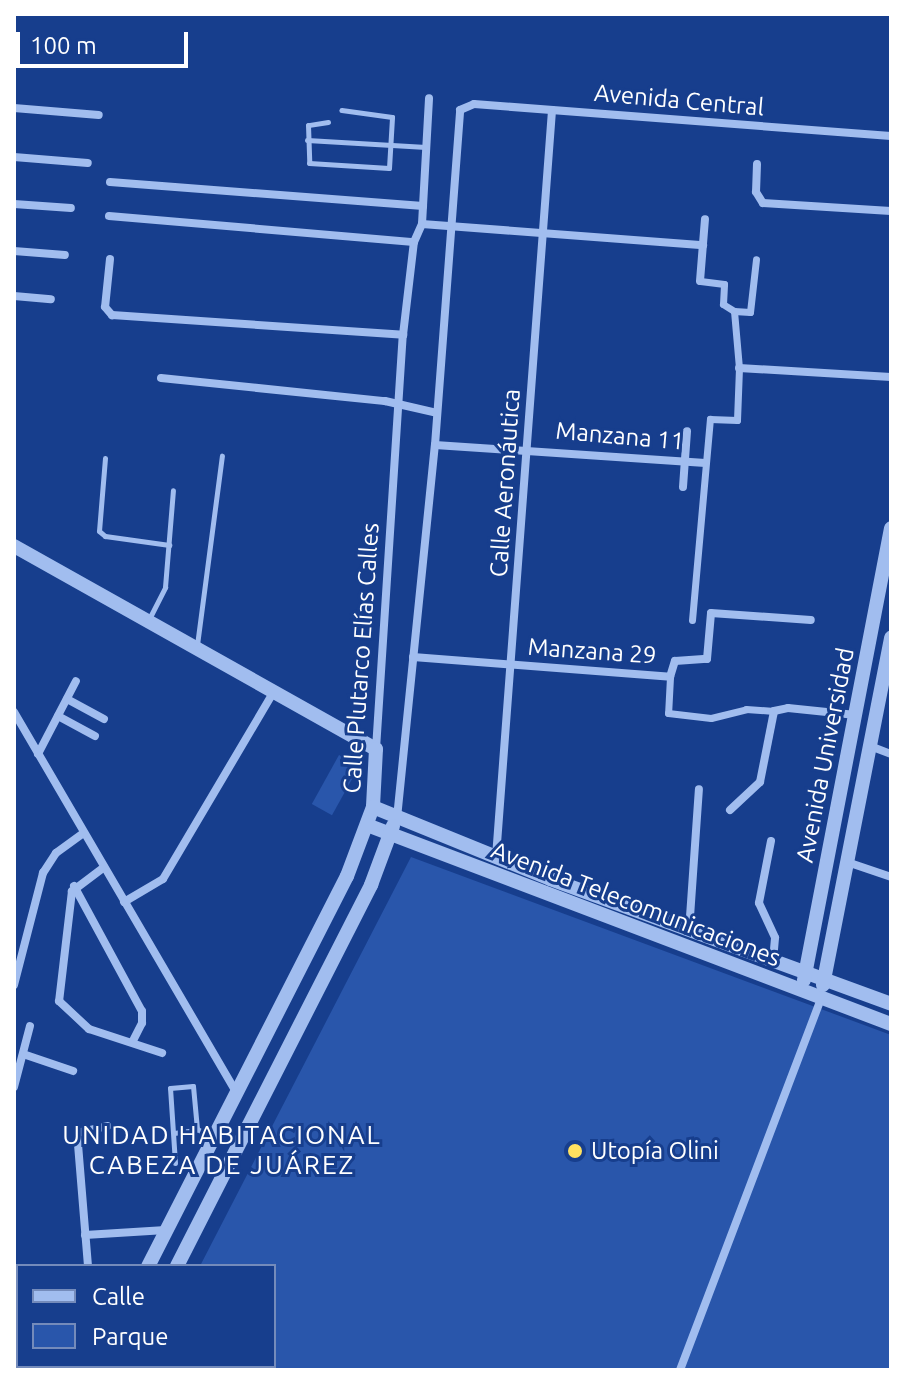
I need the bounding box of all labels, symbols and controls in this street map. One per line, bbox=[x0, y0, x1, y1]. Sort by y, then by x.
scale bar bbox=[20, 16, 192, 66]
text: 100 m bbox=[30, 32, 97, 59]
street label: Avenida Central bbox=[593, 78, 765, 122]
street label: Calle Aeronáutica bbox=[484, 388, 526, 578]
street label: Manzana 11 bbox=[555, 416, 685, 456]
street label: Calle Plutarco Elías Calles bbox=[337, 522, 385, 794]
street label: Manzana 29 bbox=[527, 632, 657, 670]
street label: Avenida Universidad bbox=[790, 645, 860, 865]
street label: Avenida Telecomunicaciones bbox=[487, 835, 785, 973]
district label: UNIDAD HABITACIONAL CABEZA DE JUÁREZ bbox=[62, 1119, 382, 1180]
place label: Utopía Olini bbox=[591, 1137, 719, 1165]
marker: Utopía Olini bbox=[566, 1142, 584, 1160]
legend bbox=[16, 1264, 276, 1368]
text: Calle bbox=[92, 1283, 145, 1310]
text: Parque bbox=[92, 1323, 169, 1350]

